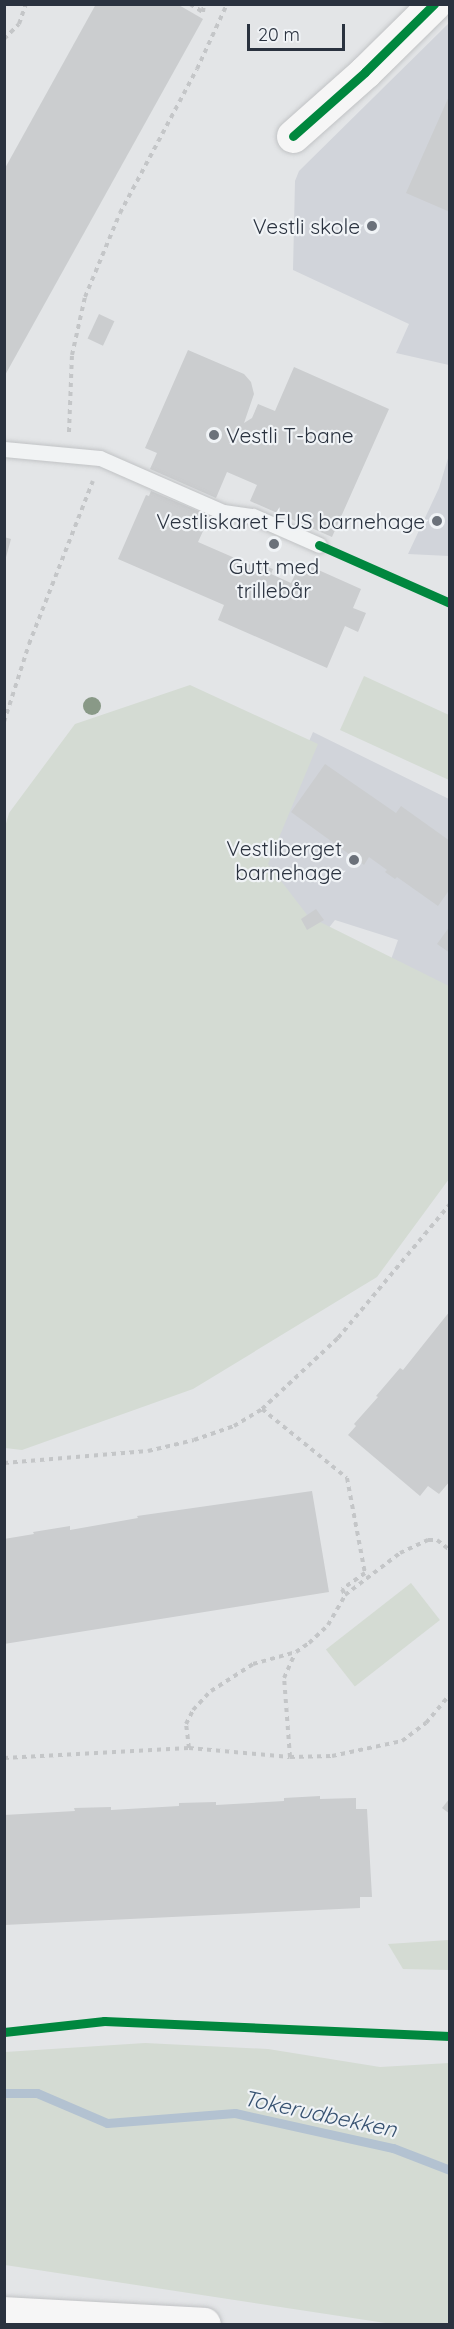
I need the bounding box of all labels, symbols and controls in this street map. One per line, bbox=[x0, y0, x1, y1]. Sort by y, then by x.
scale bar bbox=[250, 12, 348, 50]
text: 20 m bbox=[258, 23, 300, 46]
place label: Vestli skole bbox=[253, 213, 360, 239]
marker: Vestli skole bbox=[365, 219, 379, 233]
place label: Vestli T-bane bbox=[226, 422, 354, 448]
marker: Vestli T-bane bbox=[207, 428, 221, 442]
place label: Vestliskaret FUS barnehage bbox=[156, 508, 425, 534]
marker: Vestliskaret FUS barnehage bbox=[430, 514, 444, 528]
marker: Gutt med trillebår bbox=[267, 537, 281, 551]
place label: Gutt med trillebår bbox=[229, 553, 319, 603]
place label: Vestliberget barnehage bbox=[226, 835, 342, 885]
marker: Vestliberget barnehage bbox=[347, 853, 361, 867]
water label: Tokerudbekken bbox=[241, 2085, 399, 2143]

